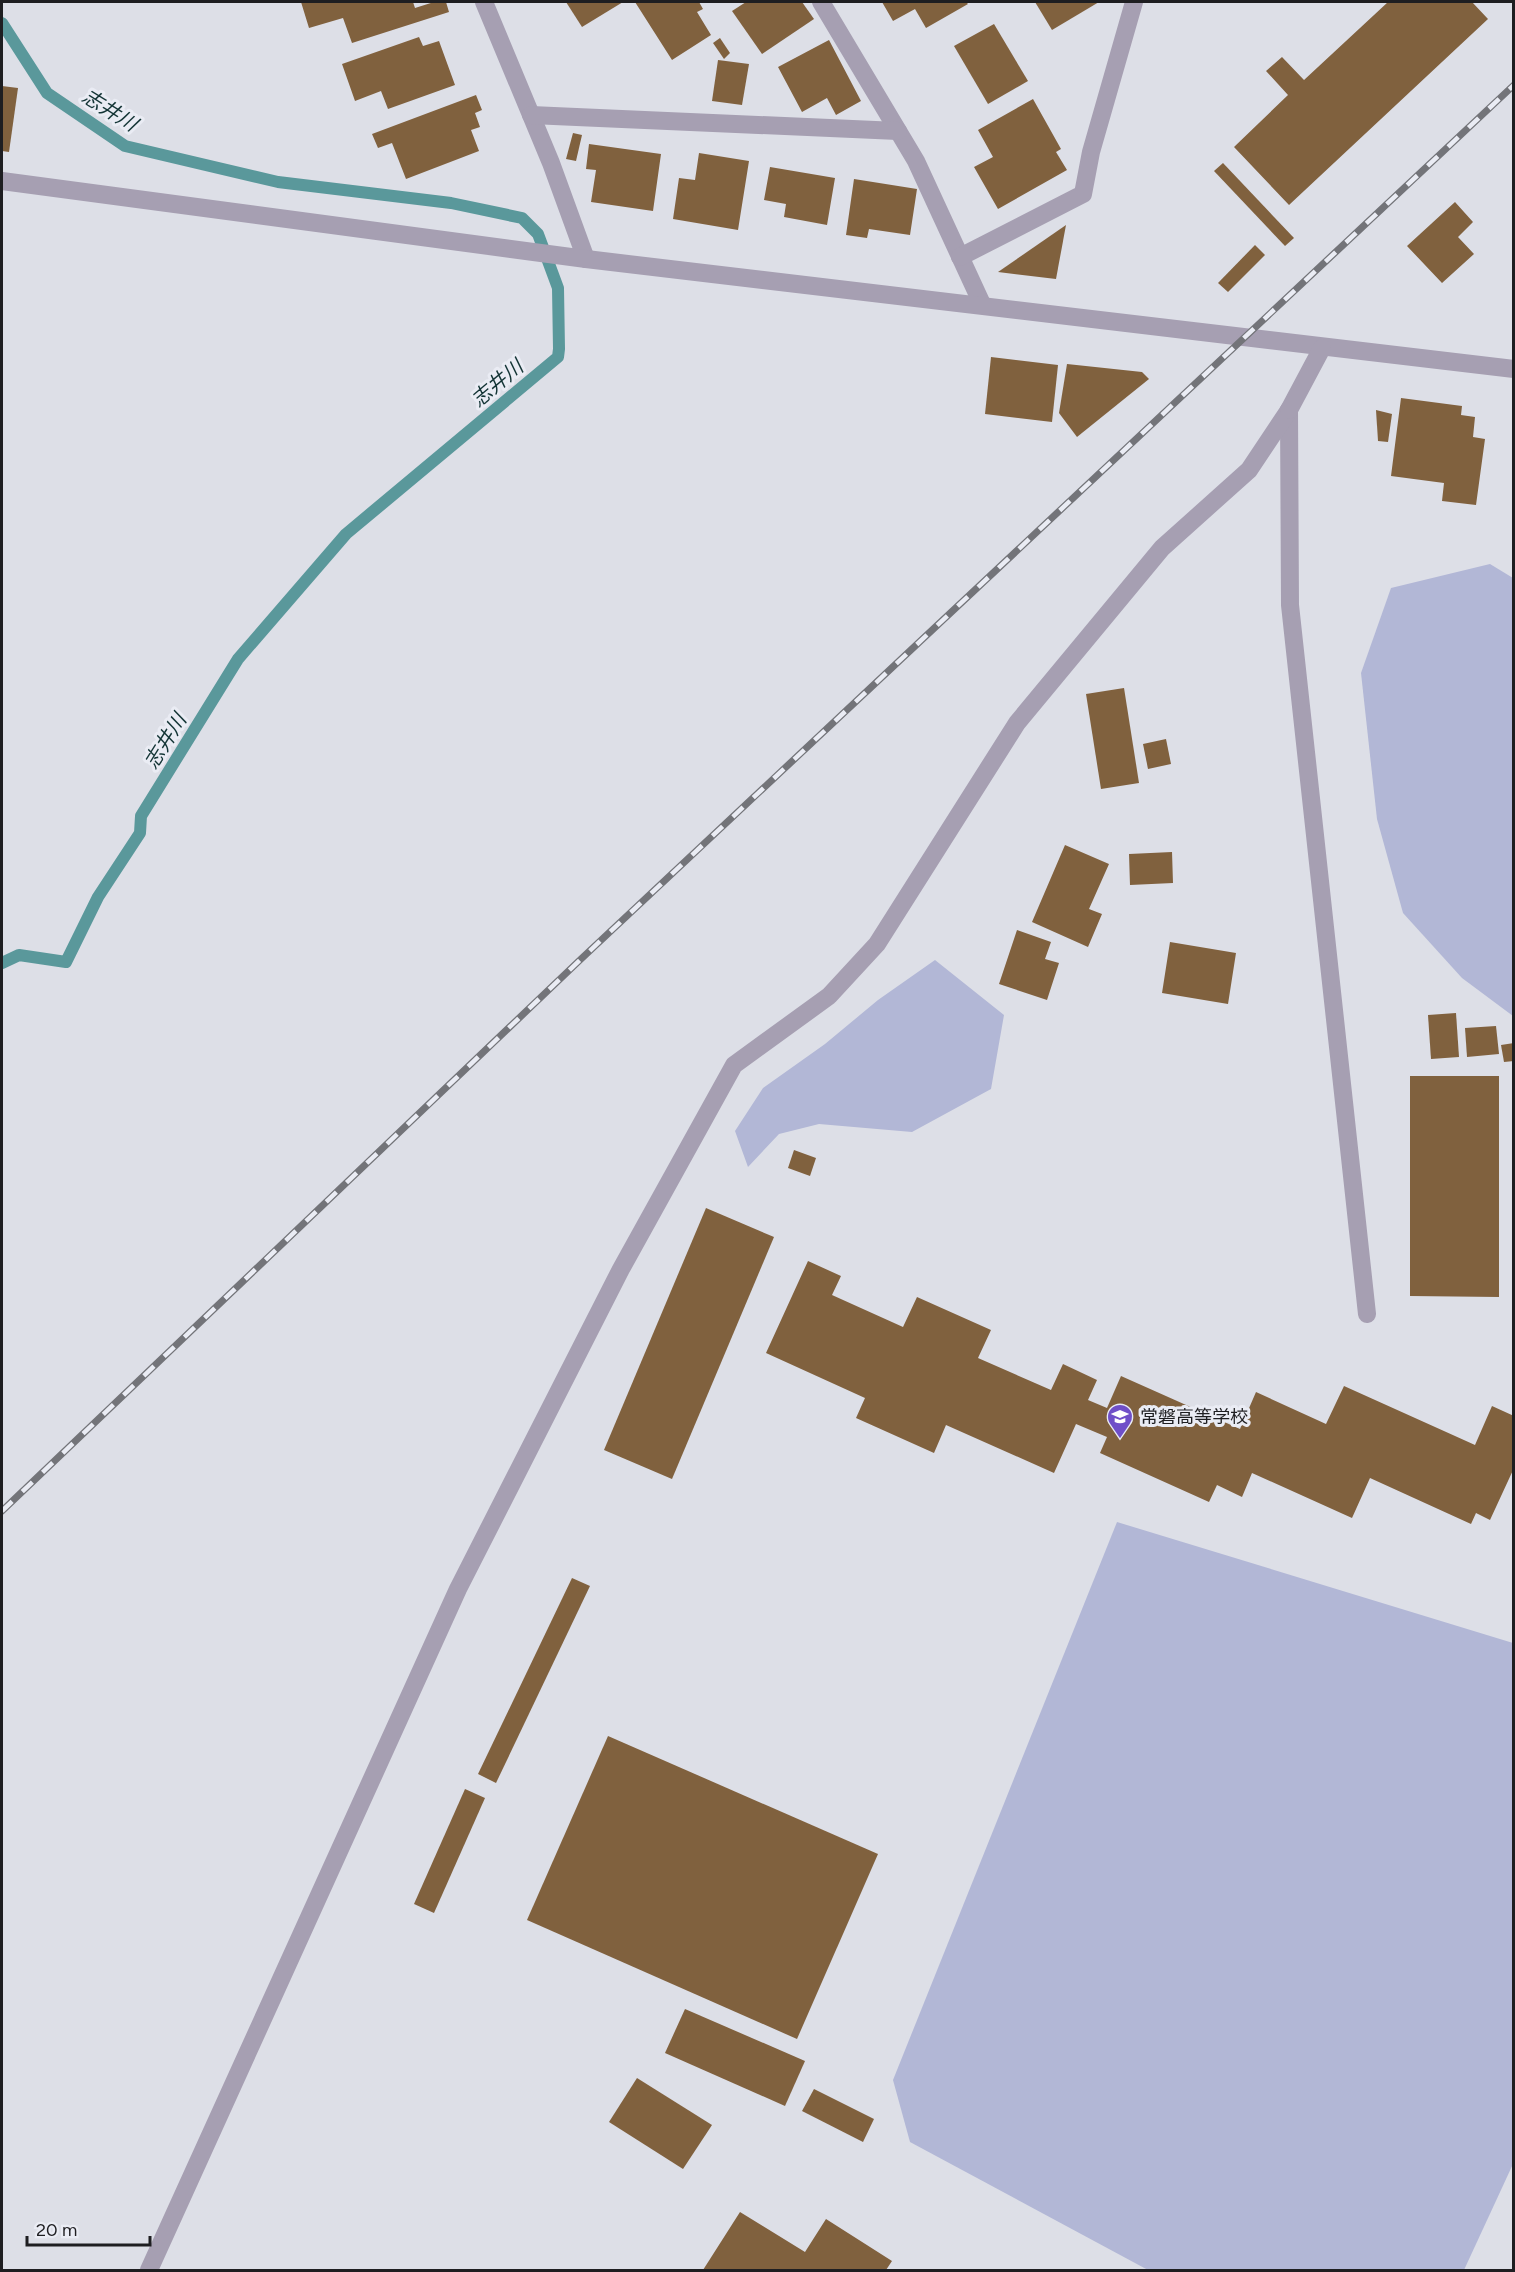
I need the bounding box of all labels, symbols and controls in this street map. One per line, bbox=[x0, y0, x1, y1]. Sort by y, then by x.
water label: 志井川 bbox=[78, 84, 143, 137]
water label: 志井川 bbox=[466, 353, 529, 411]
water label: 志井川 bbox=[139, 708, 192, 773]
school or university icon: 常磐高等学校 bbox=[1105, 1402, 1135, 1440]
place label: 常磐高等学校 bbox=[1140, 1406, 1248, 1428]
scale bar bbox=[27, 2209, 150, 2247]
text: 20 m bbox=[36, 2219, 77, 2241]

